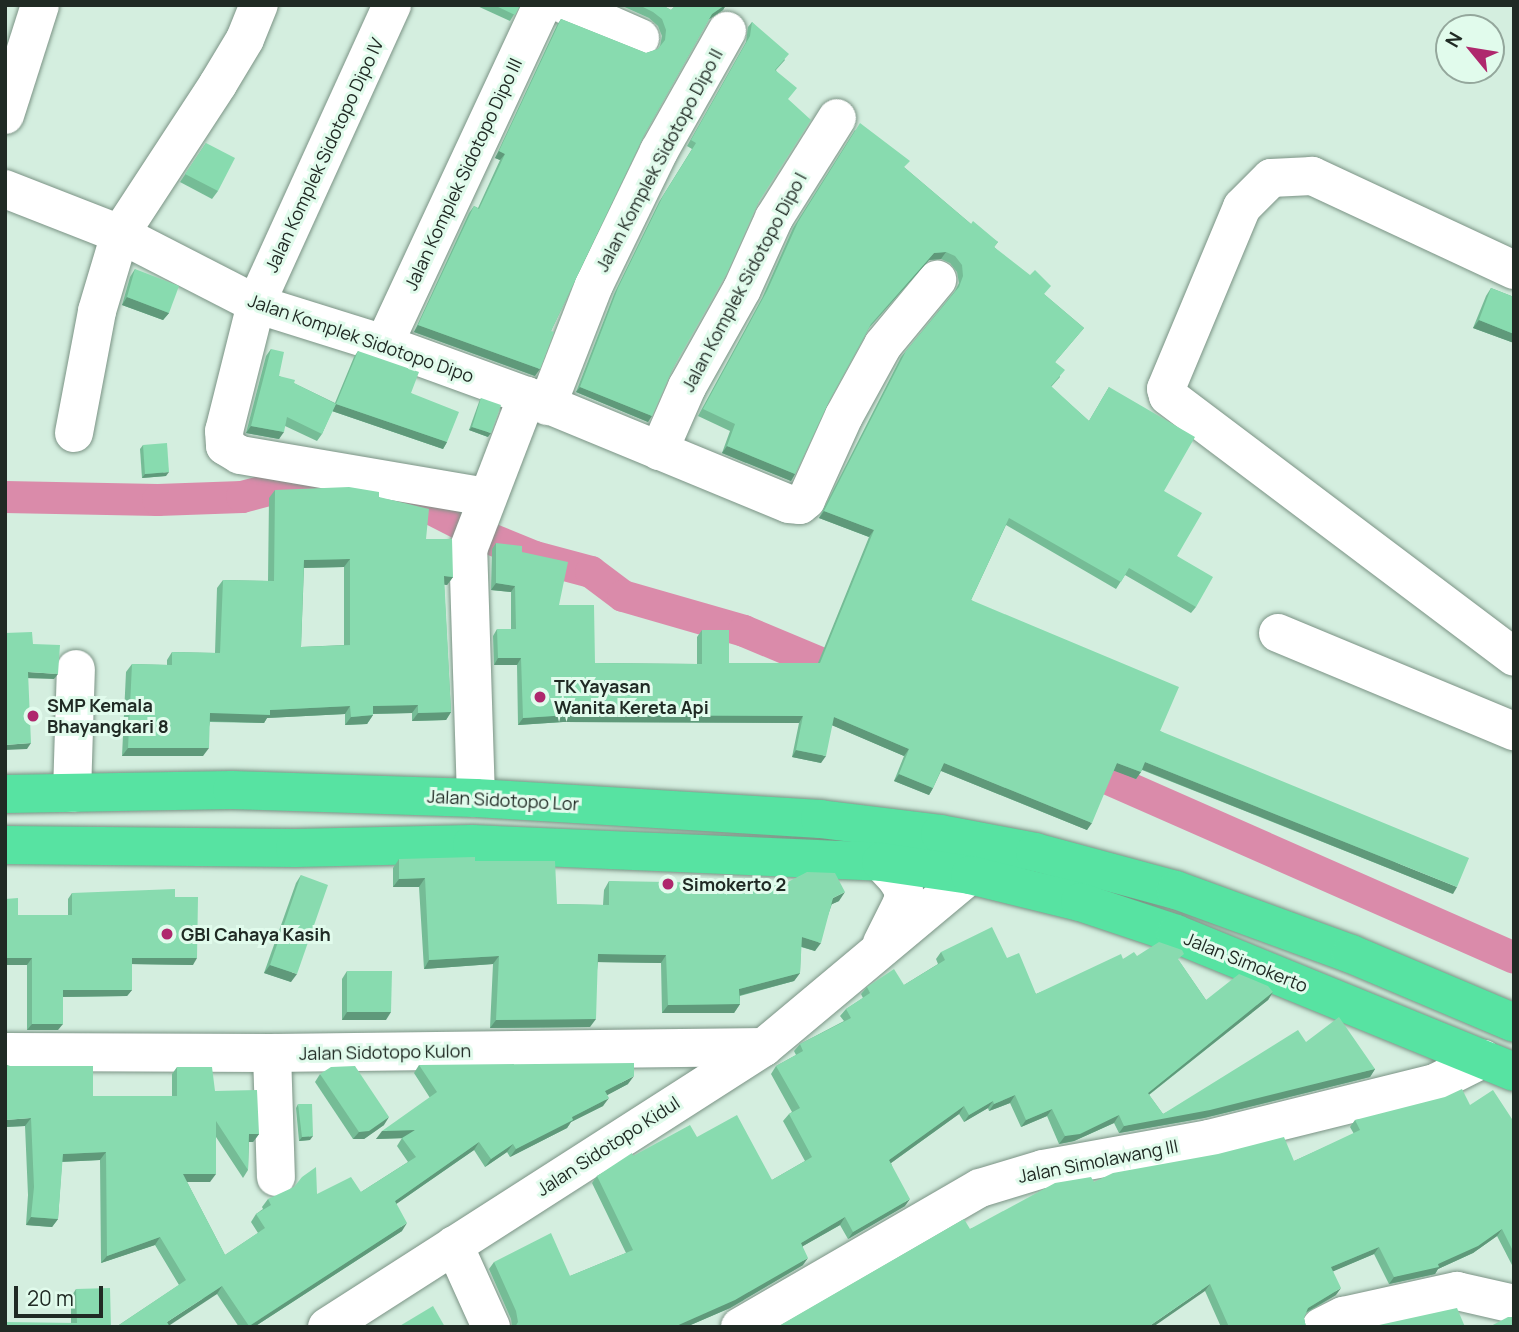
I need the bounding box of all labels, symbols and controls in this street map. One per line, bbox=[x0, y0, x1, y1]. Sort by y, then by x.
north arrow bbox=[1435, 14, 1505, 84]
text: N bbox=[1439, 27, 1468, 52]
street label: Jalan Komplek Sidotopo Dipo IV bbox=[260, 34, 388, 276]
street label: Jalan Komplek Sidotopo Dipo II bbox=[591, 45, 727, 275]
street label: Jalan Komplek Sidotopo Dipo III bbox=[400, 55, 526, 293]
street label: Jalan Komplek Sidotopo Dipo I bbox=[677, 169, 811, 395]
street label: Jalan Komplek Sidotopo Dipo bbox=[245, 289, 477, 387]
place label: TK Yayasan Wanita Kereta Api bbox=[554, 676, 709, 718]
marker: TK Yayasan Wanita Kereta Api bbox=[532, 689, 548, 705]
place label: SMP Kemala Bhayangkari 8 bbox=[47, 695, 169, 738]
marker: SMP Kemala Bhayangkari 8 bbox=[25, 708, 41, 724]
street label: Jalan Sidotopo Lor bbox=[426, 785, 580, 815]
place label: Simokerto 2 bbox=[682, 873, 786, 895]
marker: Simokerto 2 bbox=[660, 876, 676, 892]
place label: GBI Cahaya Kasih bbox=[181, 923, 331, 945]
marker: GBI Cahaya Kasih bbox=[159, 926, 175, 942]
street label: Jalan Simokerto bbox=[1181, 927, 1311, 997]
street label: Jalan Sidotopo Kulon bbox=[299, 1040, 471, 1064]
street label: Jalan Sidotopo Kidul bbox=[532, 1092, 684, 1200]
street label: Jalan Simolawang III bbox=[1016, 1135, 1180, 1187]
scale bar bbox=[18, 1272, 107, 1316]
text: 20 m bbox=[27, 1284, 74, 1312]

